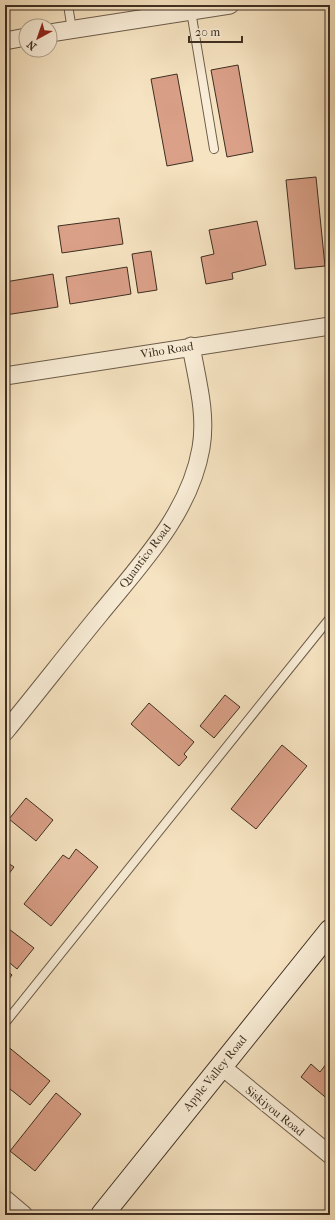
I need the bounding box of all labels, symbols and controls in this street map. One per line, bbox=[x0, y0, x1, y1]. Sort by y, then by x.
north arrow bbox=[18, 18, 58, 58]
scale bar bbox=[189, 18, 242, 44]
text: 20 m bbox=[195, 25, 220, 39]
text: N bbox=[24, 37, 39, 53]
street label: Viho Road bbox=[139, 339, 195, 361]
street label: Quantico Road bbox=[116, 521, 174, 591]
street label: Apple Valley Road bbox=[180, 1032, 250, 1114]
street label: Siskiyou Road bbox=[243, 1083, 308, 1139]

